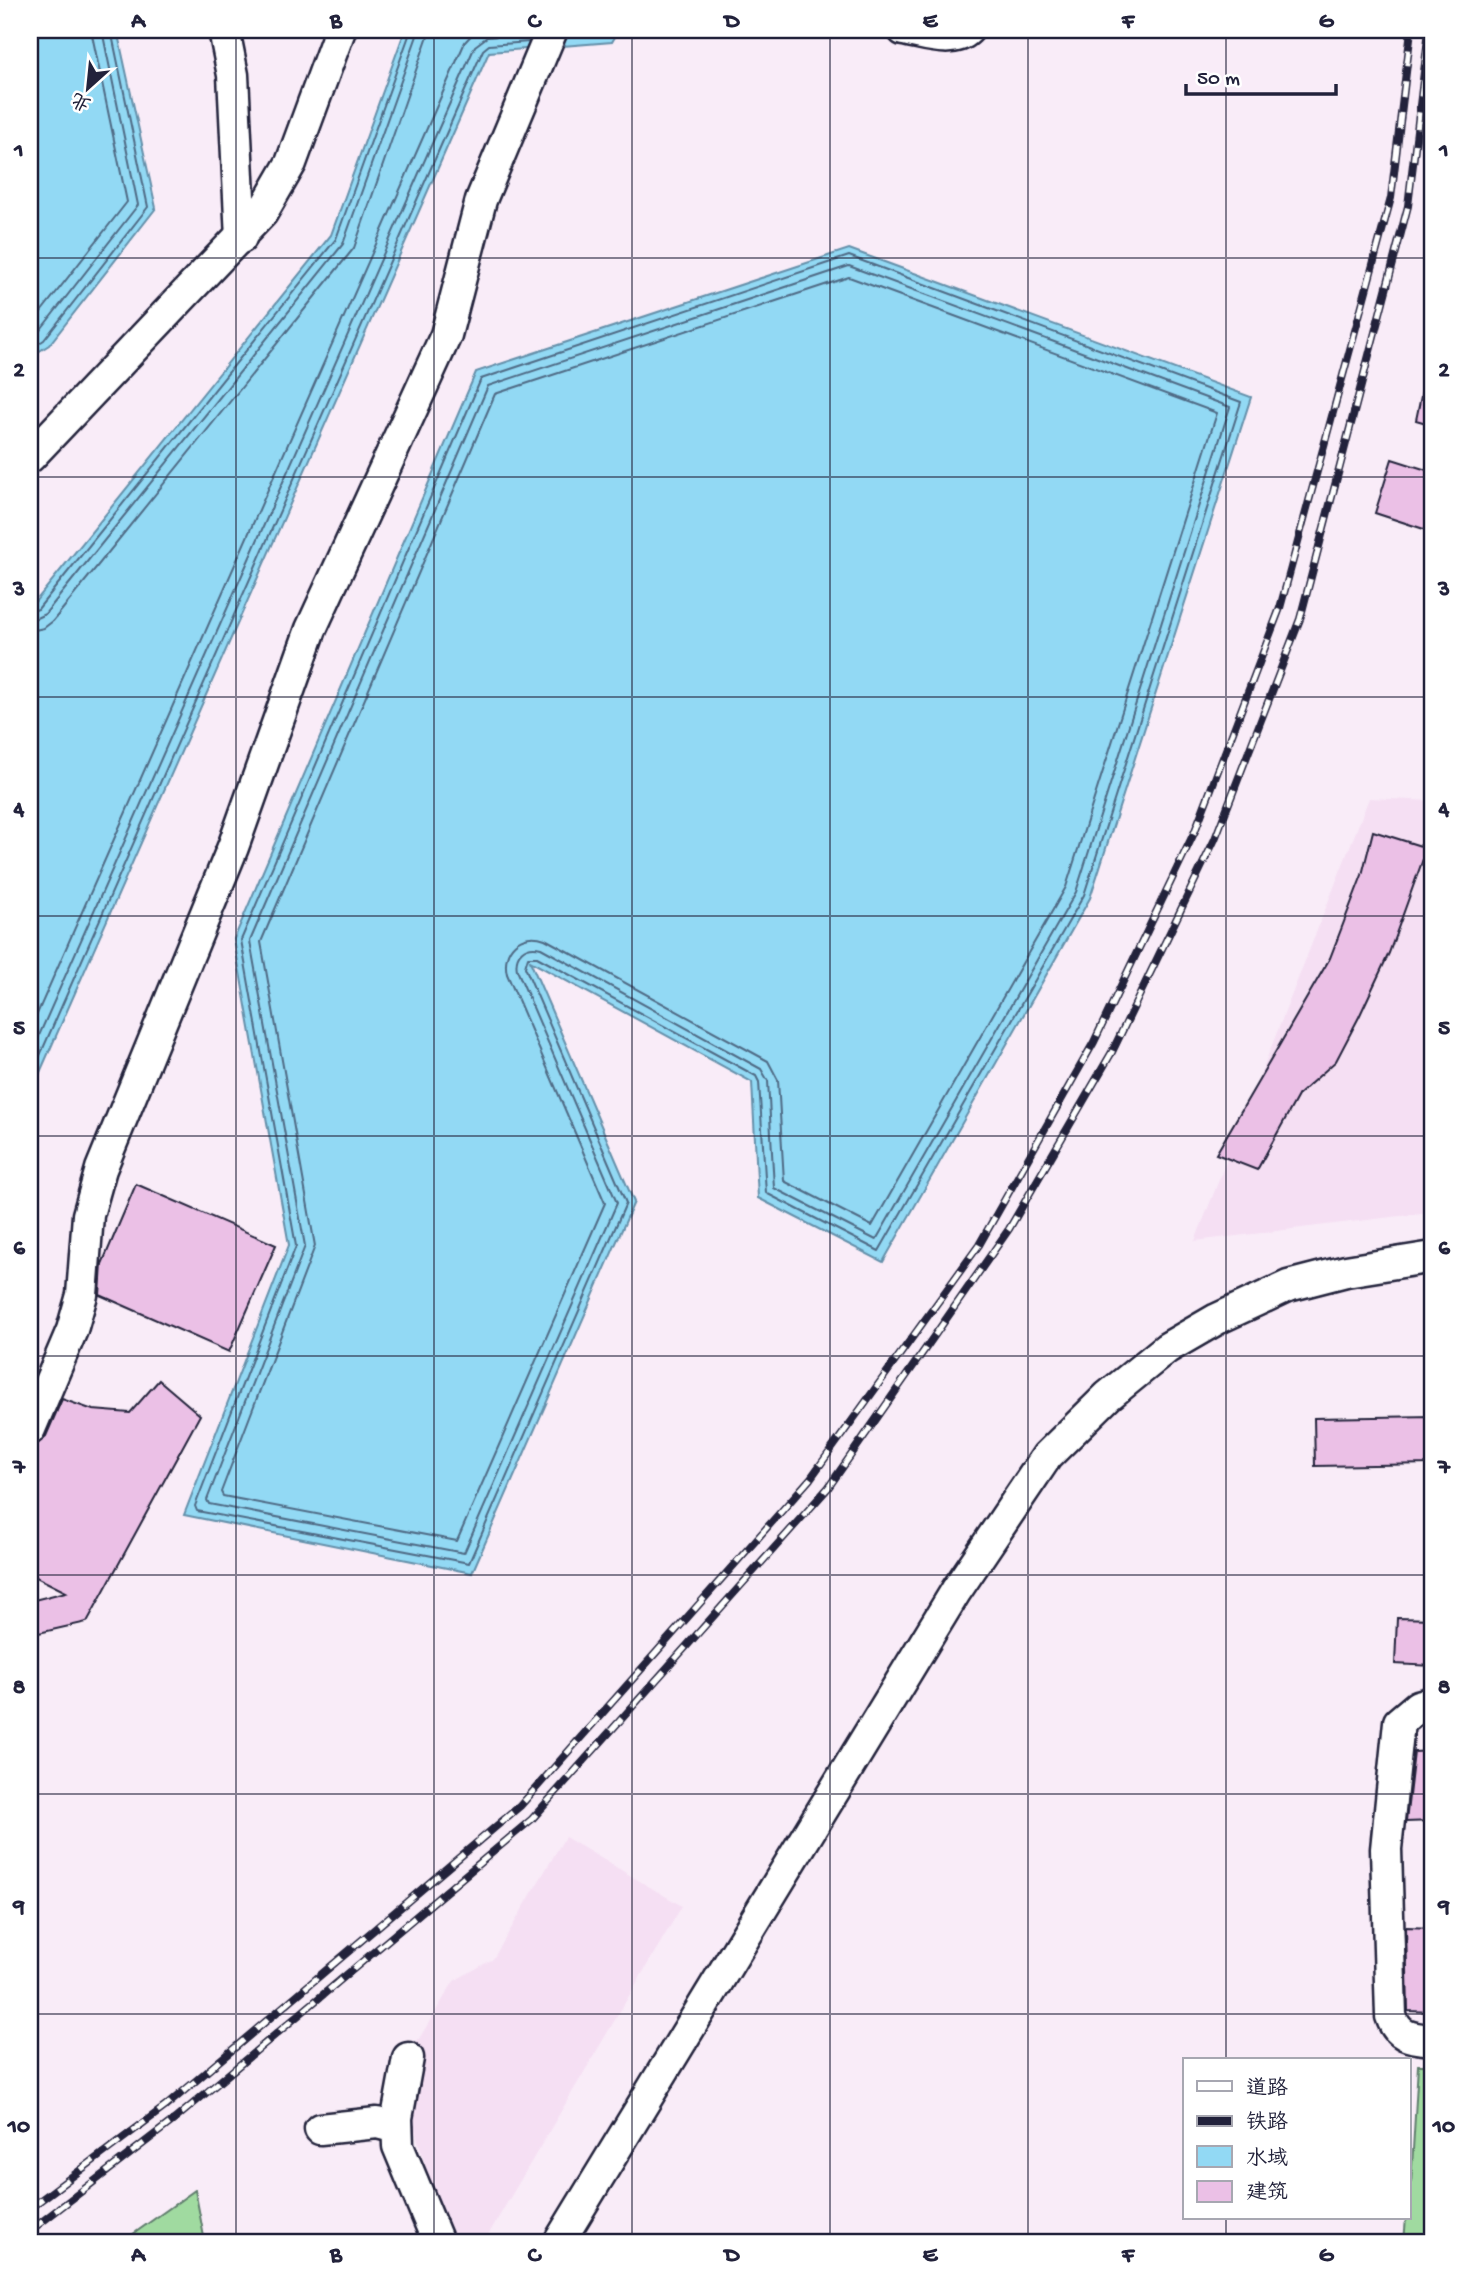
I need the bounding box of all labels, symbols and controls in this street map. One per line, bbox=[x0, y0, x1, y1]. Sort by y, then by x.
text: A bbox=[130, 9, 146, 36]
text: B bbox=[329, 9, 343, 36]
text: C bbox=[528, 9, 543, 36]
text: D bbox=[723, 9, 741, 36]
text: E bbox=[923, 9, 939, 36]
text: F bbox=[1121, 9, 1136, 36]
text: G bbox=[1319, 9, 1335, 36]
north arrow bbox=[52, 52, 122, 122]
scale bar bbox=[1186, 52, 1337, 96]
text: 50 m bbox=[1197, 68, 1240, 93]
text: 北 bbox=[68, 85, 96, 115]
text: 1 bbox=[13, 138, 24, 165]
text: 1 bbox=[1438, 138, 1449, 165]
text: 2 bbox=[13, 358, 25, 385]
text: 2 bbox=[1438, 358, 1450, 385]
text: 3 bbox=[12, 577, 25, 604]
text: 3 bbox=[1437, 577, 1450, 604]
text: 4 bbox=[13, 797, 25, 824]
text: 4 bbox=[1438, 797, 1450, 824]
text: 5 bbox=[13, 1016, 25, 1043]
text: 5 bbox=[1438, 1016, 1450, 1043]
text: 6 bbox=[13, 1236, 26, 1263]
text: 6 bbox=[1438, 1236, 1451, 1263]
text: 7 bbox=[12, 1455, 26, 1482]
text: 7 bbox=[1437, 1455, 1451, 1482]
text: 8 bbox=[13, 1675, 26, 1702]
text: 8 bbox=[1438, 1675, 1451, 1702]
text: 9 bbox=[12, 1894, 25, 1921]
text: 9 bbox=[1437, 1894, 1450, 1921]
legend bbox=[1183, 2058, 1410, 2220]
text: 道路 bbox=[1246, 2076, 1288, 2103]
text: 铁路 bbox=[1246, 2110, 1288, 2137]
text: 10 bbox=[7, 2114, 30, 2141]
text: 10 bbox=[1432, 2114, 1455, 2141]
text: 水域 bbox=[1246, 2146, 1288, 2173]
text: 建筑 bbox=[1246, 2181, 1288, 2207]
text: A bbox=[130, 2243, 146, 2270]
text: B bbox=[329, 2243, 343, 2270]
text: C bbox=[528, 2243, 543, 2270]
text: D bbox=[723, 2243, 741, 2270]
text: E bbox=[923, 2243, 939, 2270]
text: F bbox=[1121, 2243, 1136, 2270]
text: G bbox=[1319, 2243, 1335, 2270]

